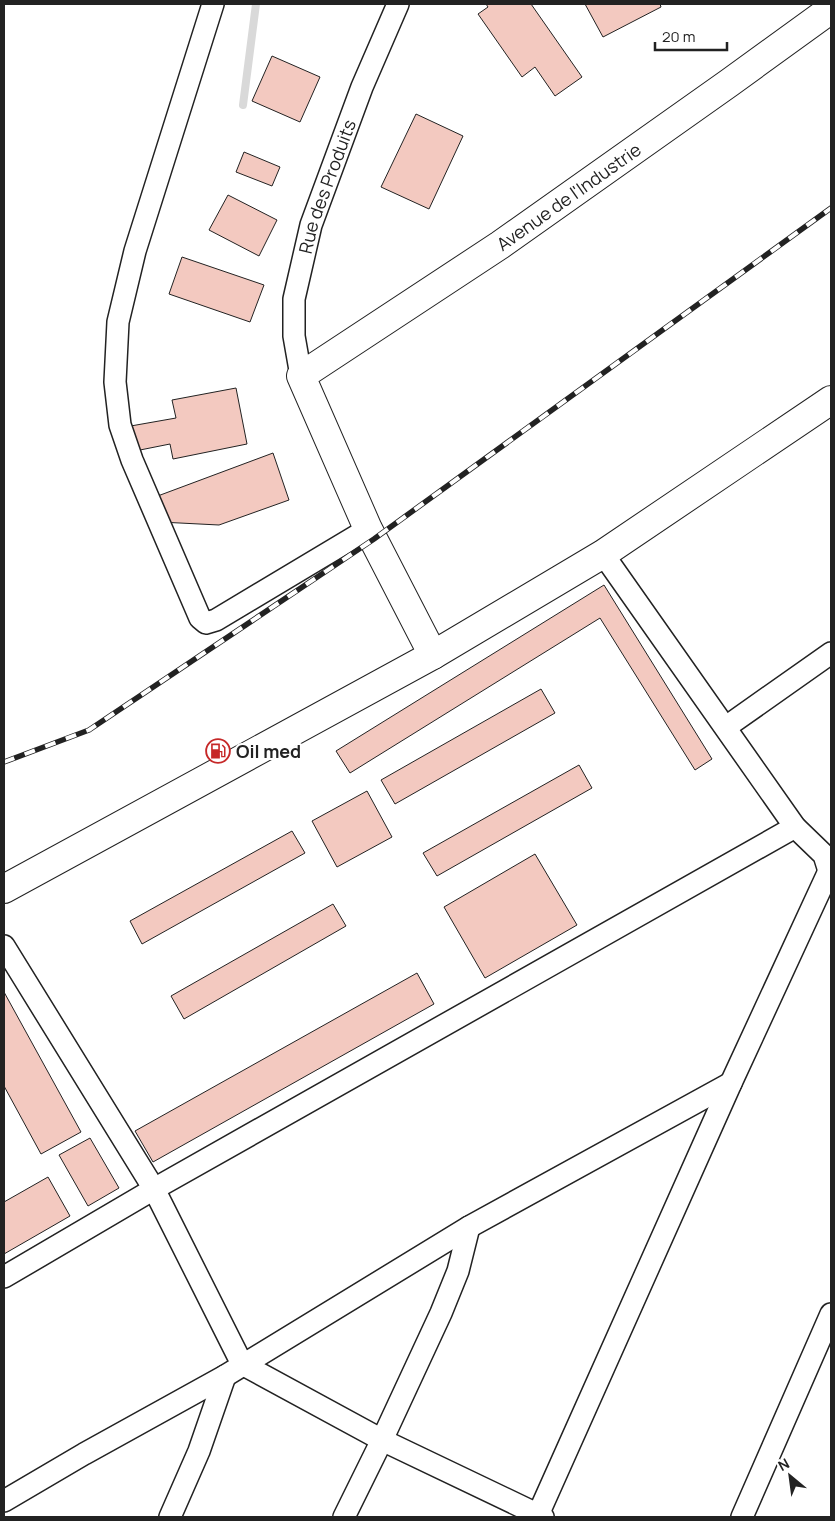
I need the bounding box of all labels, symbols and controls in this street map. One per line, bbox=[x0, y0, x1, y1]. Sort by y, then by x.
scale bar bbox=[655, 20, 728, 52]
text: 20 m bbox=[662, 26, 695, 47]
street label: Rue des Produits bbox=[293, 116, 361, 256]
street label: Avenue de l'Industrie bbox=[491, 137, 646, 256]
fuel station icon: Oil med bbox=[205, 738, 231, 764]
place label: Oil med bbox=[236, 739, 301, 763]
north arrow bbox=[765, 1451, 815, 1501]
text: N bbox=[774, 1453, 792, 1475]

